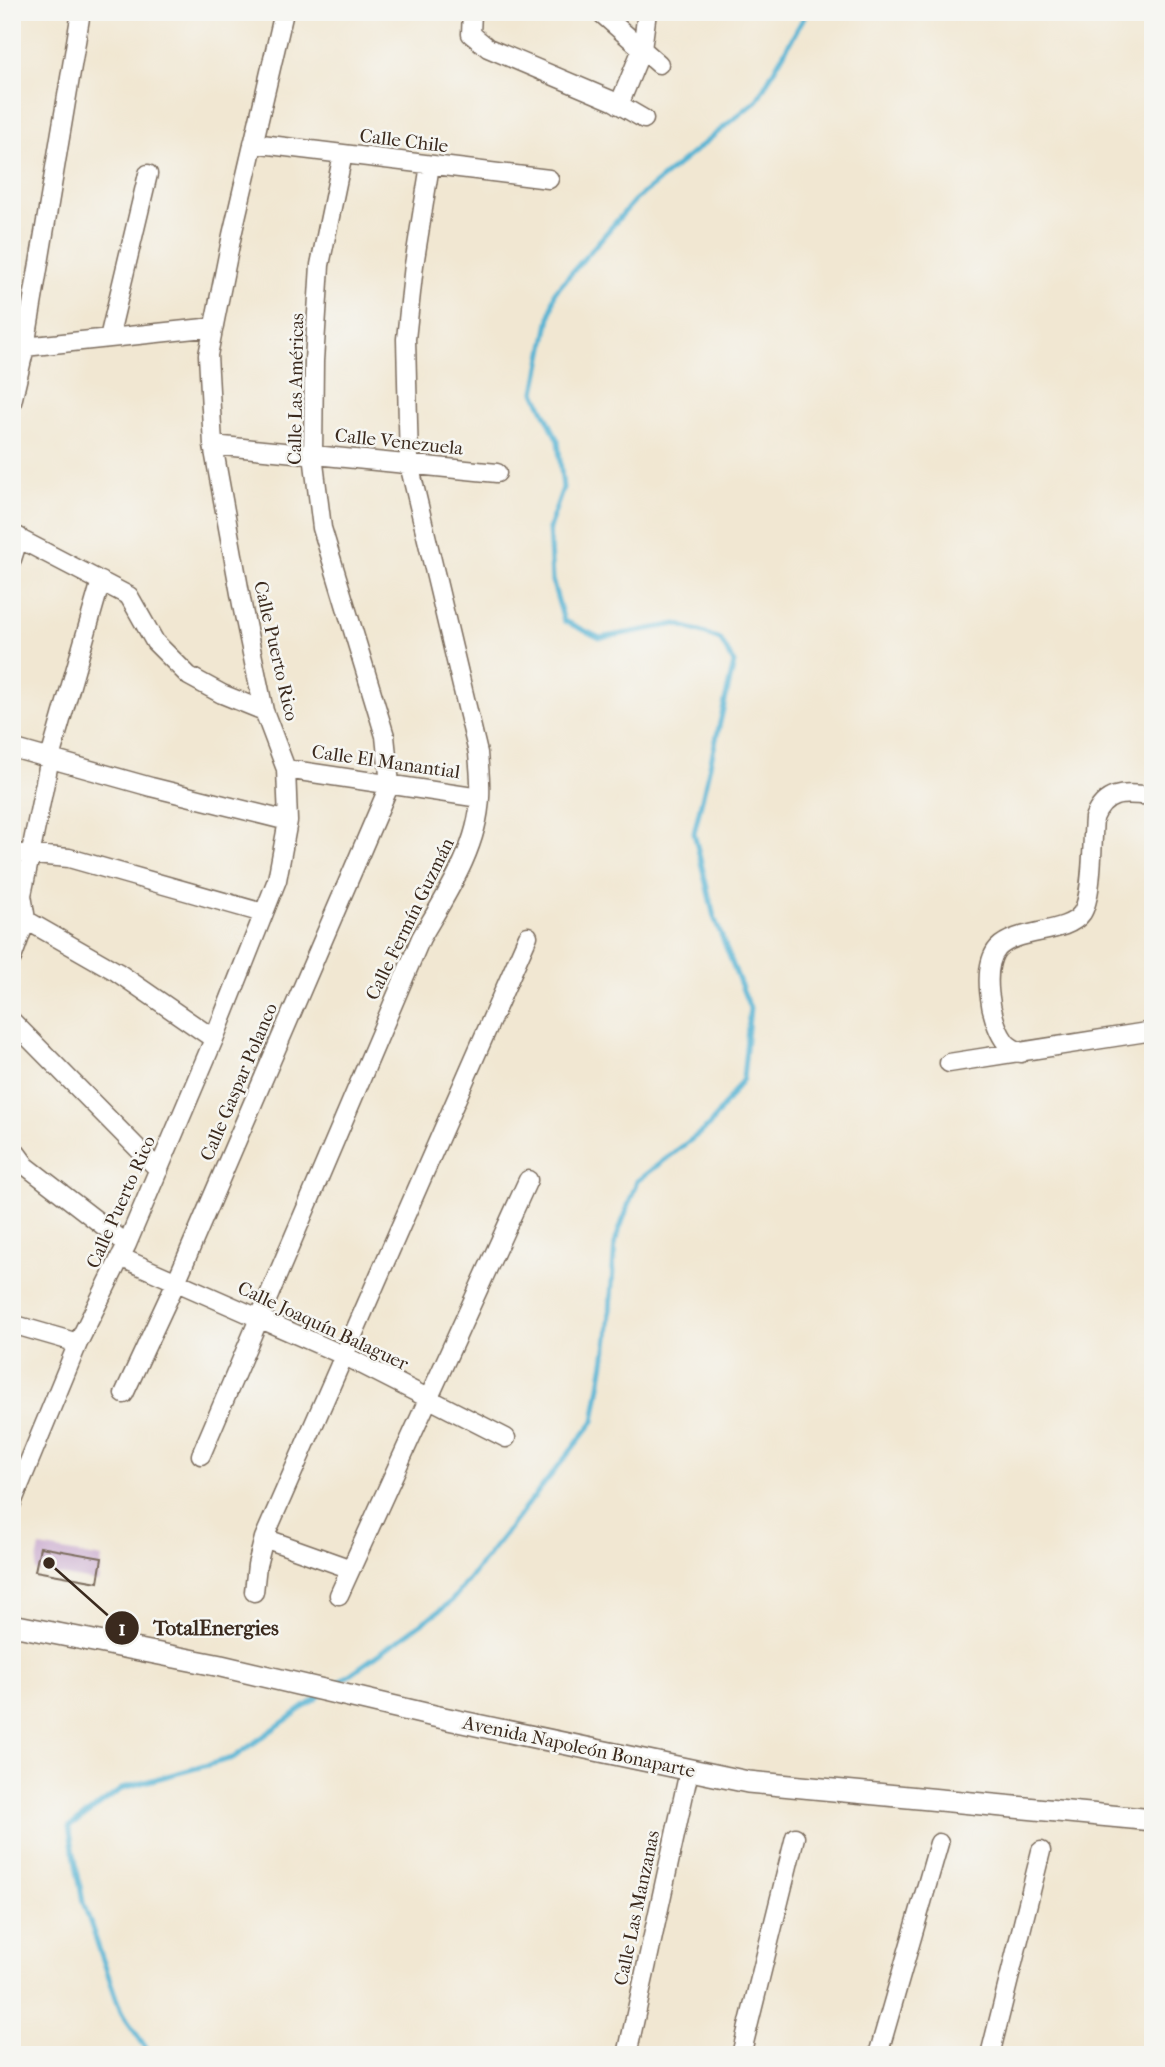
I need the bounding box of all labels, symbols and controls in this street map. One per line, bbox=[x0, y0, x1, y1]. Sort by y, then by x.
street label: Calle Chile bbox=[358, 125, 450, 157]
street label: Calle Las Américas bbox=[284, 313, 308, 465]
street label: Calle Venezuela bbox=[334, 424, 464, 460]
street label: Calle Puerto Rico bbox=[249, 579, 303, 723]
street label: Calle El Manantial bbox=[310, 741, 462, 783]
street label: Calle Fermín Guzmán bbox=[361, 834, 459, 1004]
street label: Calle Gaspar Polanco bbox=[196, 999, 282, 1164]
street label: Calle Puerto Rico bbox=[82, 1132, 160, 1272]
street label: Calle Joaquín Balaguer bbox=[234, 1277, 413, 1376]
callout: TotalEnergies bbox=[105, 1607, 293, 1649]
text: 1 bbox=[118, 1616, 126, 1640]
text: TotalEnergies bbox=[152, 1616, 279, 1640]
street label: Avenida Napoleón Bonaparte bbox=[460, 1711, 697, 1782]
street label: Calle Las Manzanas bbox=[610, 1828, 664, 1988]

